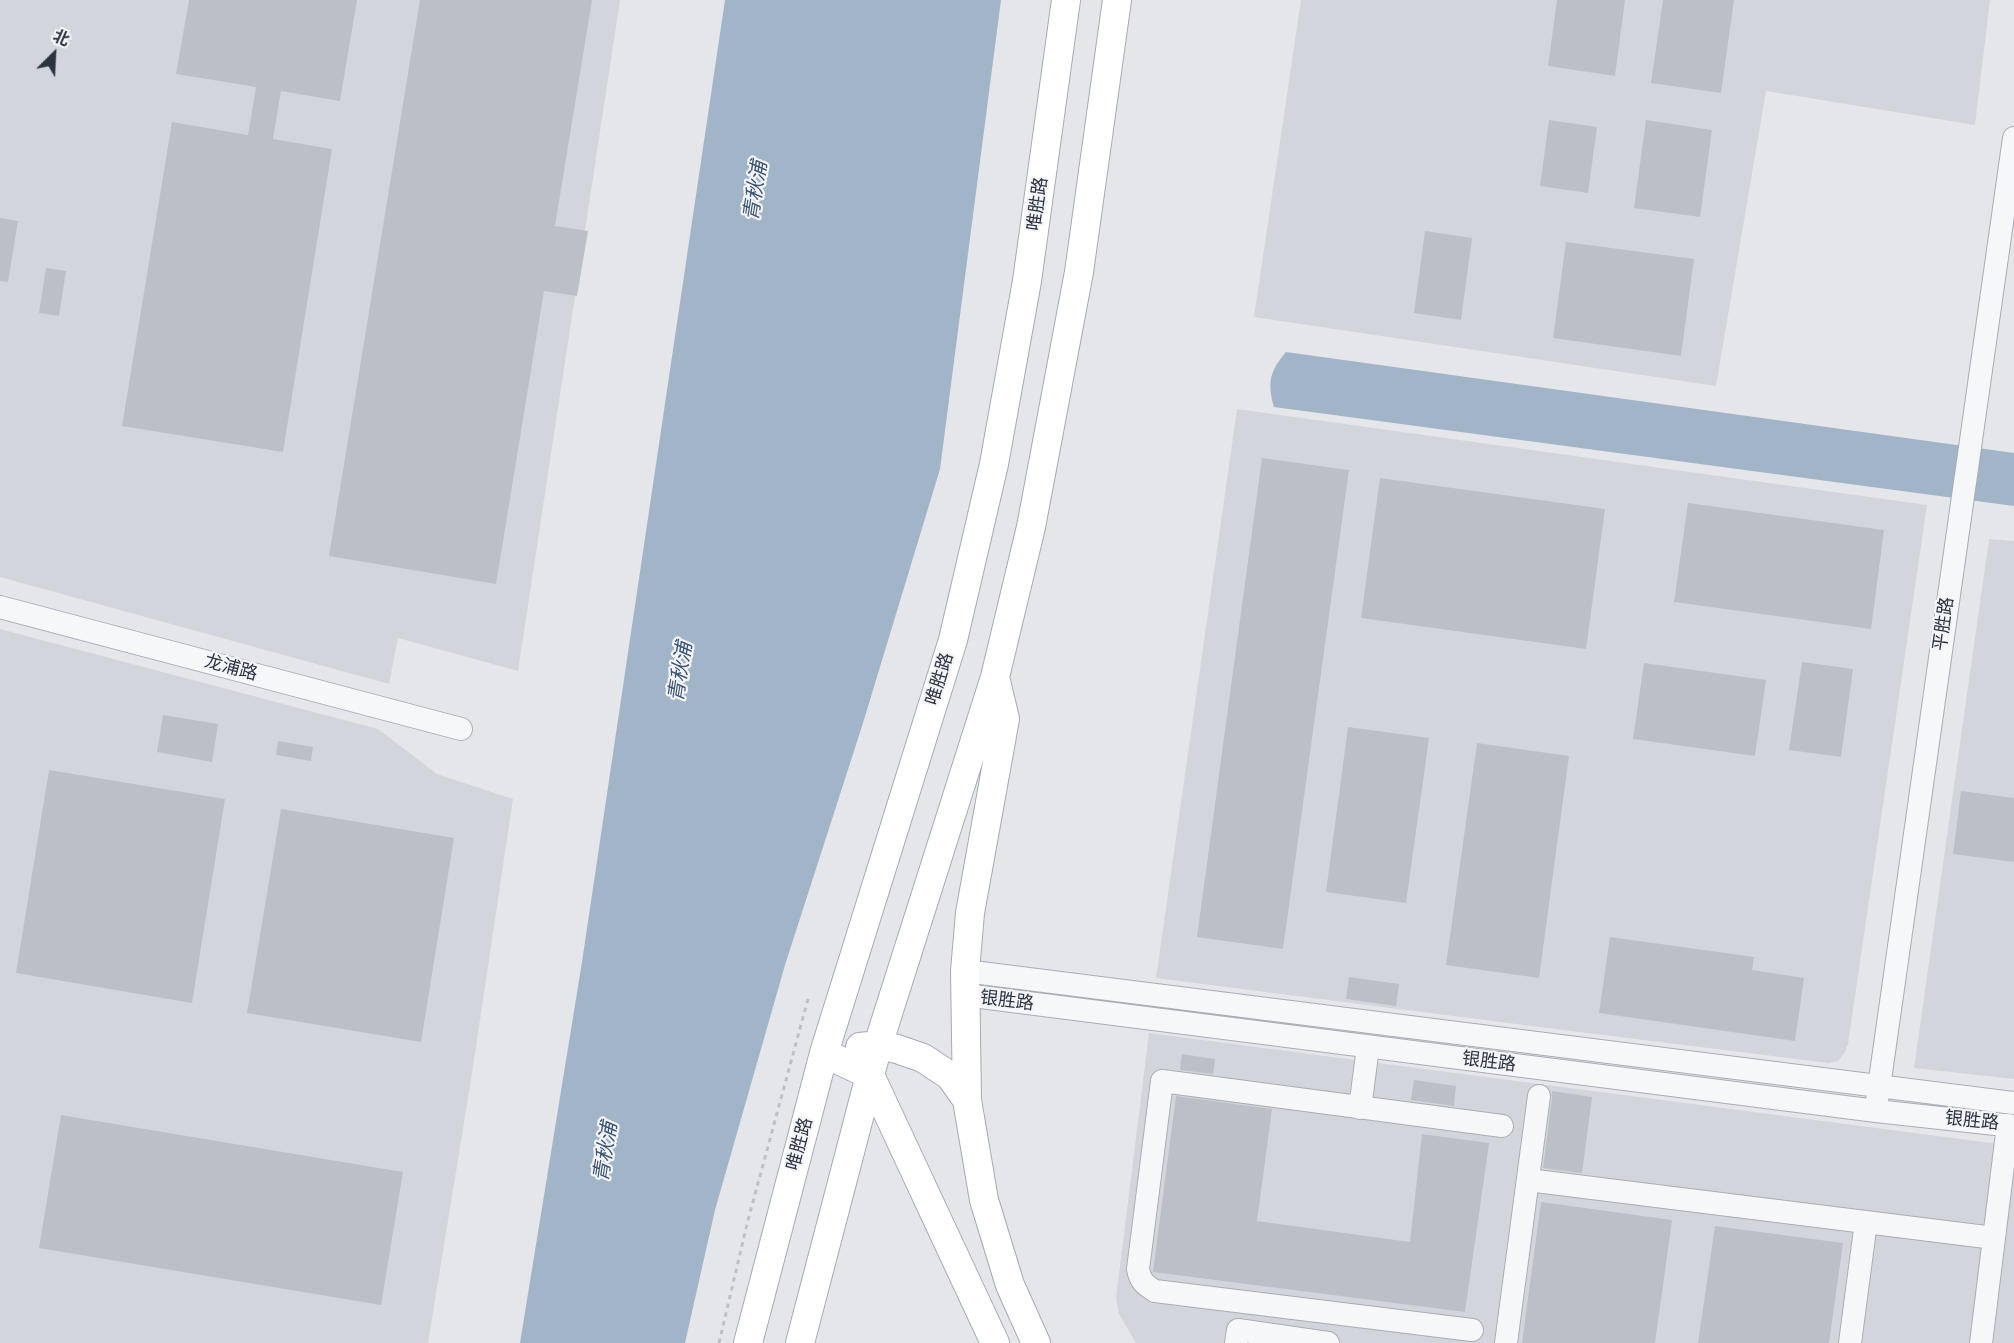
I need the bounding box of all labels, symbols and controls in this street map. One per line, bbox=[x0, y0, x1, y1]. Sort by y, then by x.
north arrow bbox=[24, 24, 84, 84]
text: 北 bbox=[50, 24, 73, 51]
water label: 青秋浦 bbox=[739, 159, 773, 223]
street label: 唯胜路 bbox=[1024, 176, 1052, 232]
street label: 平胜路 bbox=[1930, 596, 1958, 652]
water label: 青秋浦 bbox=[664, 640, 698, 704]
street label: 唯胜路 bbox=[922, 650, 958, 708]
street label: 龙浦路 bbox=[202, 651, 260, 685]
street label: 银胜路 bbox=[979, 987, 1035, 1015]
street label: 银胜路 bbox=[1461, 1048, 1517, 1076]
street label: 银胜路 bbox=[1944, 1107, 2000, 1135]
street label: 唯胜路 bbox=[783, 1115, 817, 1173]
water label: 青秋浦 bbox=[589, 1120, 623, 1184]

